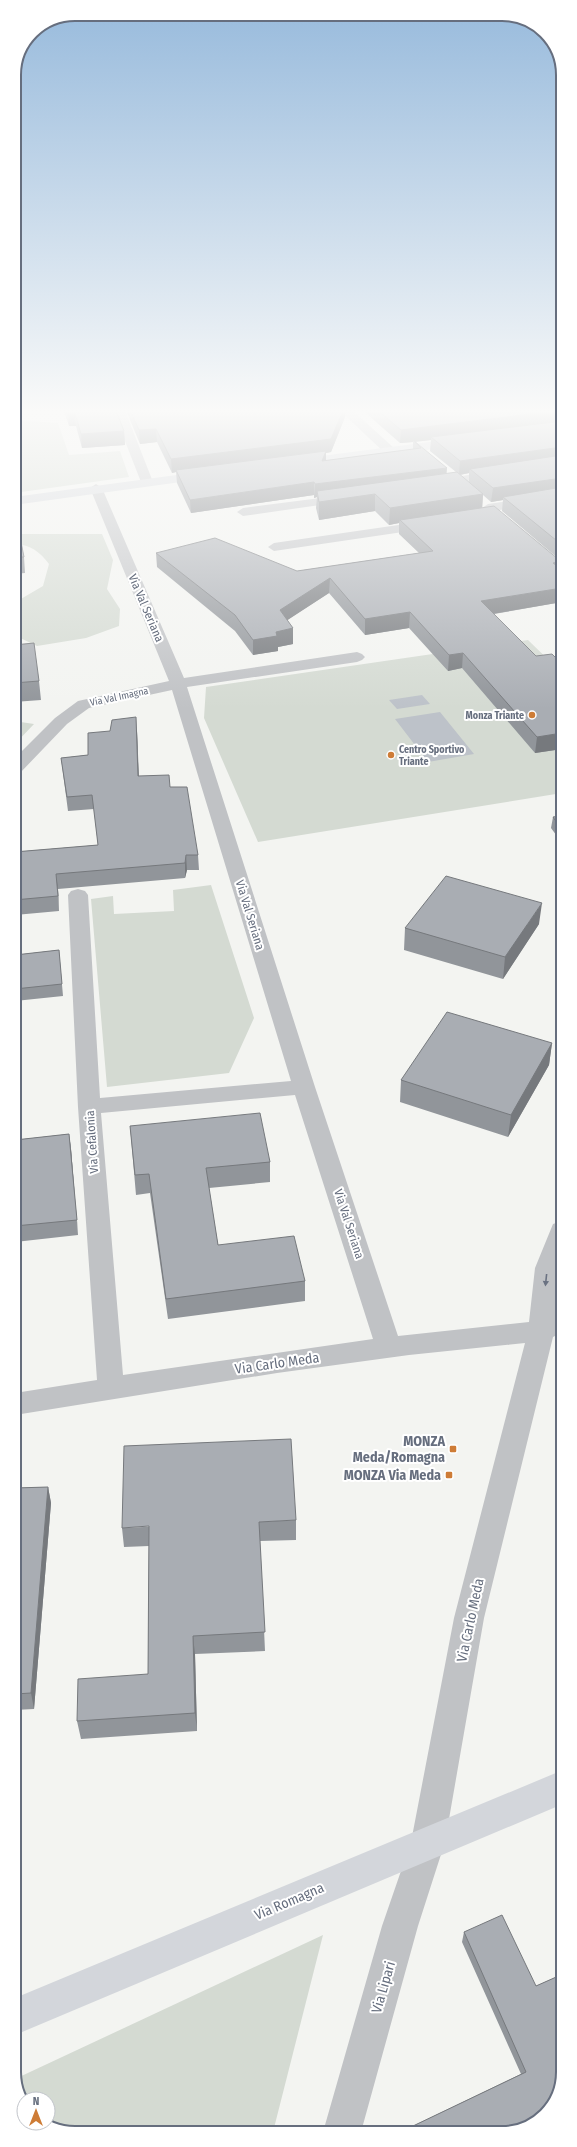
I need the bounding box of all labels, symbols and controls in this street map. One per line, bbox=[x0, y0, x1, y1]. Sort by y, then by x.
street label: Via Val Seriana bbox=[125, 572, 167, 644]
street label: Via Val Imagna bbox=[89, 685, 150, 709]
place label: Monza Triante bbox=[466, 710, 524, 722]
marker: Monza Triante bbox=[527, 710, 537, 720]
place label: Centro Sportivo Triante bbox=[399, 744, 465, 768]
marker: Centro Sportivo Triante bbox=[386, 750, 396, 760]
street label: Via Val Seriana bbox=[233, 878, 267, 952]
street label: Via Cefalonia bbox=[83, 1110, 101, 1174]
street label: Via Val Seriana bbox=[331, 1187, 367, 1261]
one-way arrow bbox=[543, 1274, 550, 1286]
street label: Via Carlo Meda bbox=[234, 1349, 320, 1378]
place label: MONZA Meda/Romagna bbox=[353, 1433, 445, 1466]
marker: MONZA Meda/Romagna bbox=[448, 1444, 458, 1454]
place label: MONZA Via Meda bbox=[344, 1467, 441, 1484]
marker: MONZA Via Meda bbox=[444, 1470, 454, 1480]
street label: Via Carlo Meda bbox=[453, 1577, 488, 1663]
street label: Via Romagna bbox=[252, 1879, 327, 1924]
street label: Via Lipari bbox=[368, 1959, 399, 2015]
north arrow bbox=[16, 2091, 56, 2131]
text: N bbox=[33, 2095, 39, 2108]

